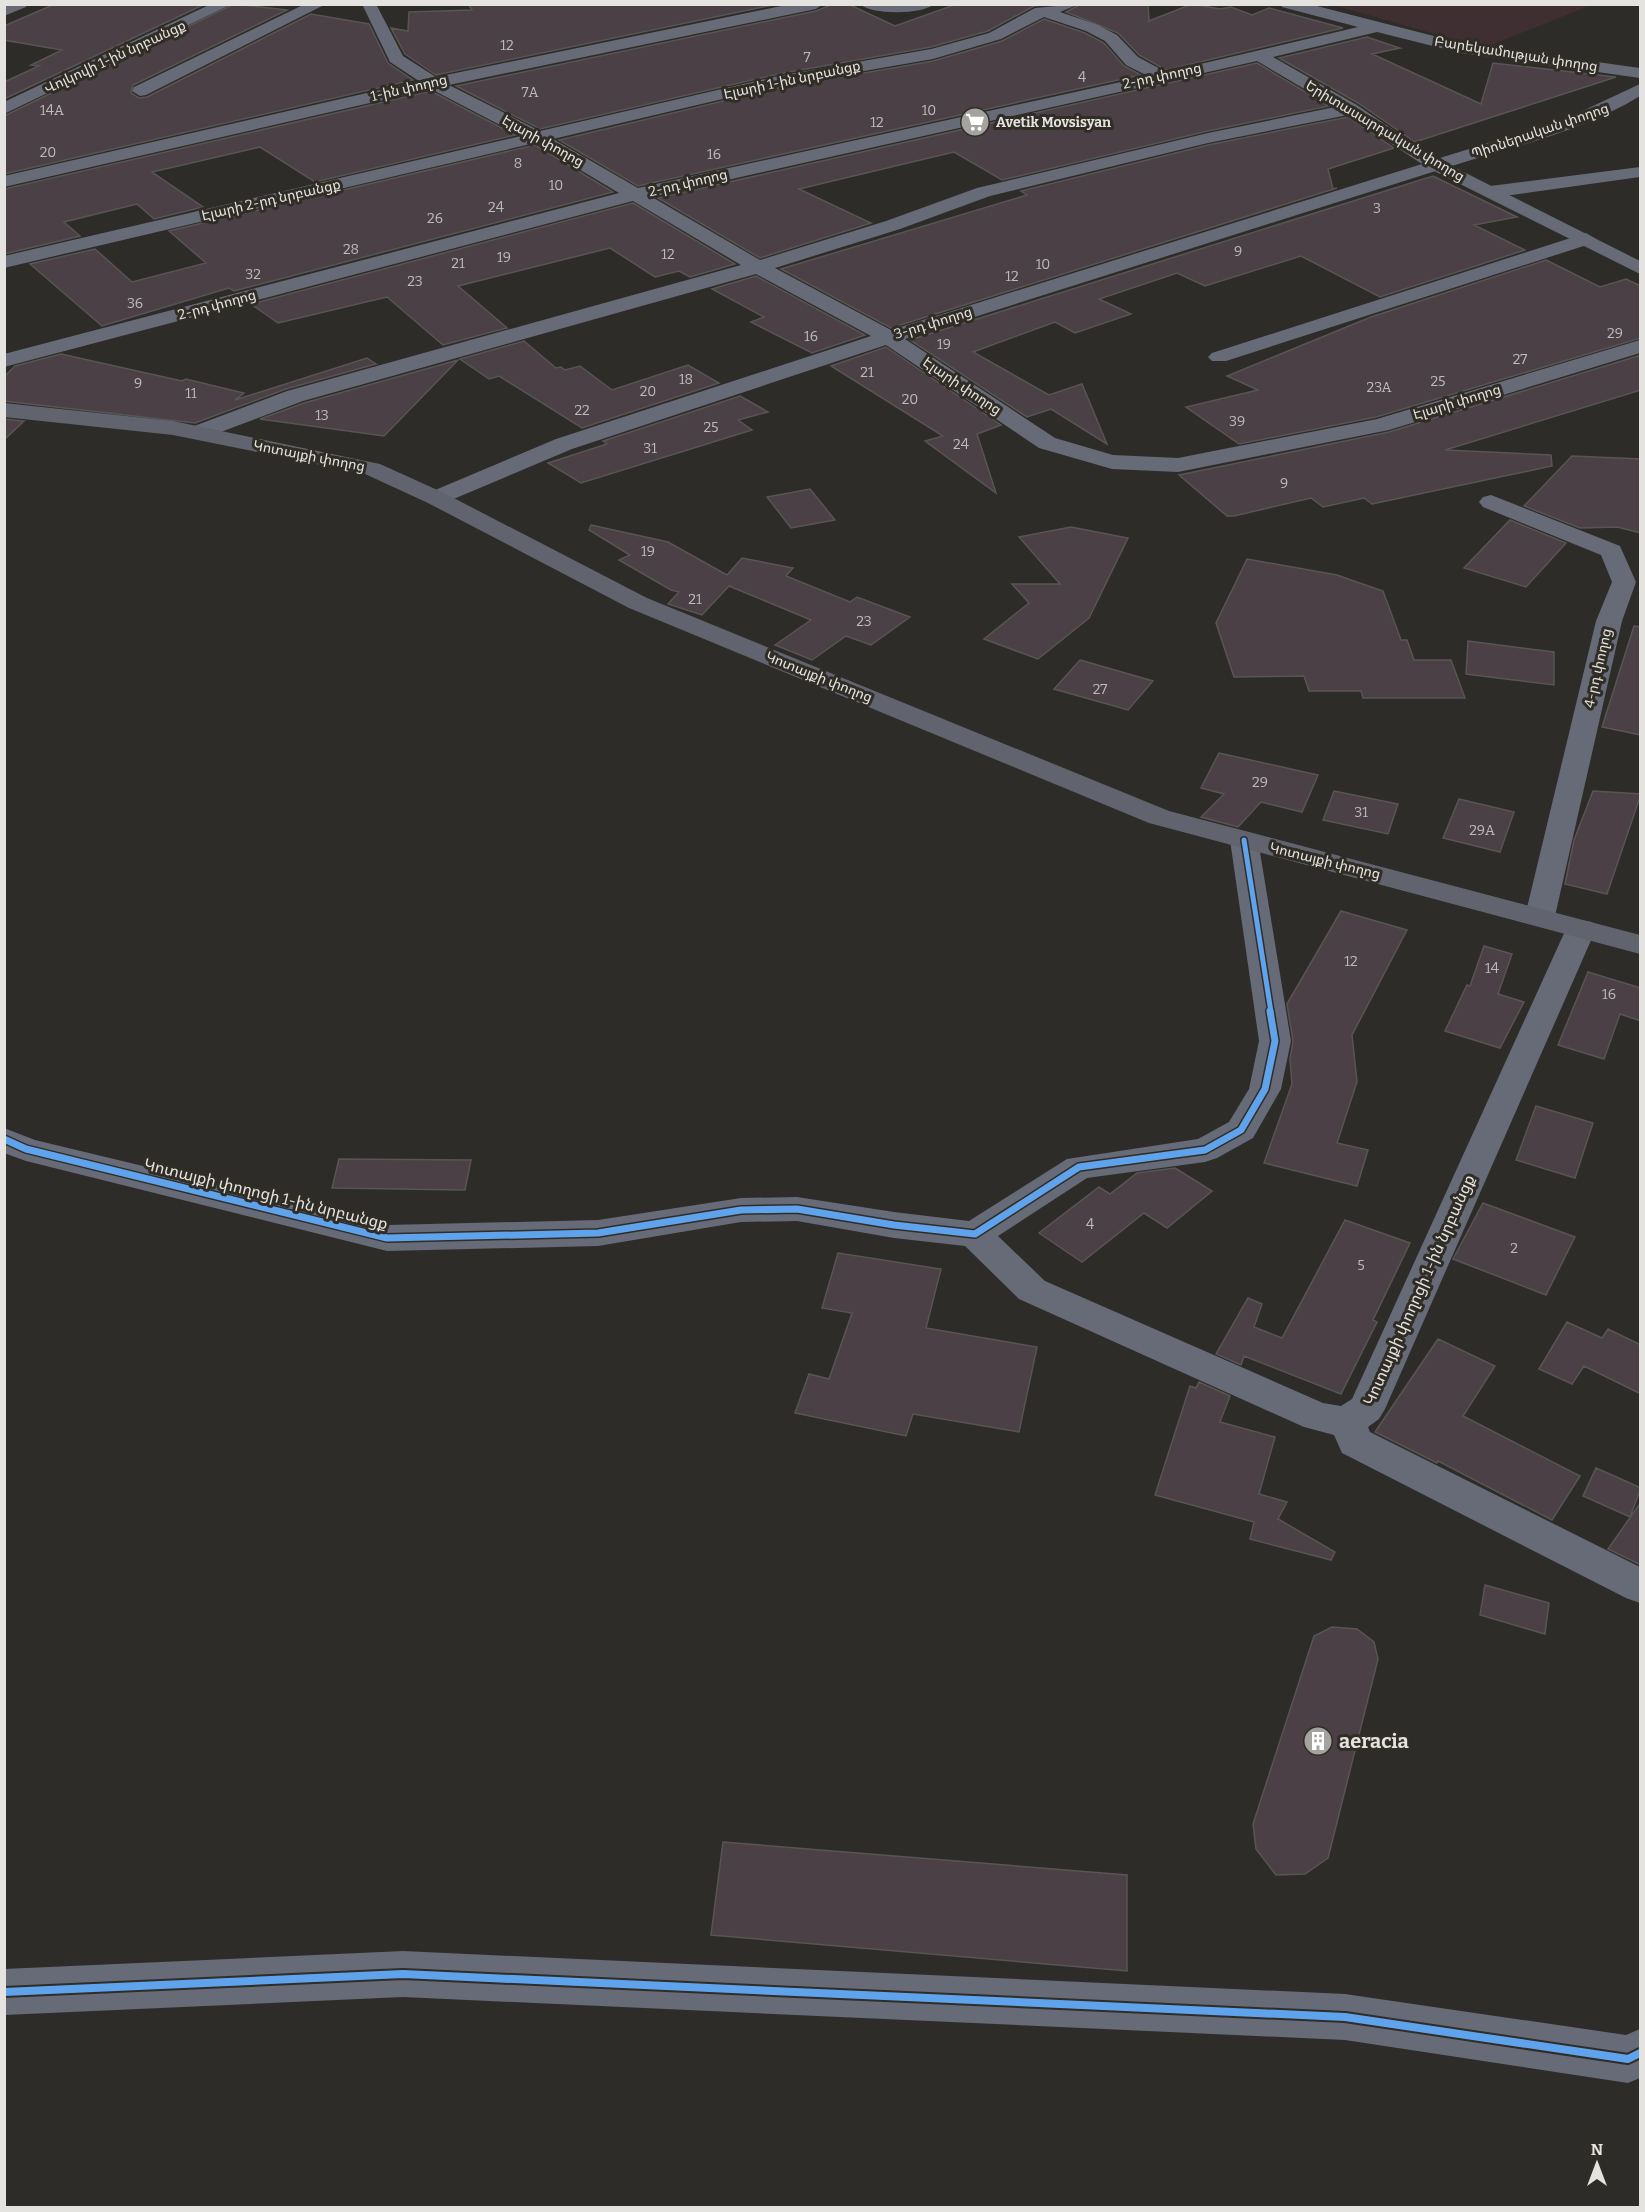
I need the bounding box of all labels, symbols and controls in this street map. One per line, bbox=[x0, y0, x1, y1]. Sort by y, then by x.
street label: Վոլկովի 1-ին նրբանցք bbox=[41, 17, 189, 97]
street label: Բարեկամության փողոց bbox=[1433, 33, 1599, 75]
house number: 12 bbox=[500, 37, 514, 54]
house number: 7 bbox=[803, 49, 811, 66]
street label: Էլարի 1-ին նրբանցք bbox=[722, 57, 862, 103]
street label: 2-րդ փողոց bbox=[1121, 59, 1203, 93]
house number: 4 bbox=[1078, 69, 1086, 86]
street label: 1-ին փողոց bbox=[369, 71, 449, 105]
street label: Երիտասարդական փողոց bbox=[1302, 77, 1468, 185]
house number: 7A bbox=[522, 84, 539, 101]
street label: Պիոներական փողոց bbox=[1469, 99, 1611, 163]
house number: 14А bbox=[40, 102, 64, 119]
house number: 10 bbox=[922, 102, 936, 119]
supermarket icon: Avetik Movsisyan bbox=[959, 106, 991, 138]
street label: Էլարի փողոց bbox=[499, 111, 587, 171]
house number: 12 bbox=[870, 114, 884, 131]
place label: Avetik Movsisyan bbox=[996, 114, 1111, 131]
house number: 20 bbox=[40, 144, 56, 161]
house number: 16 bbox=[707, 146, 721, 163]
house number: 8 bbox=[514, 155, 522, 172]
street label: 2-րդ փողոց bbox=[647, 166, 729, 200]
street label: Էլարի 2-րդ նրբանցք bbox=[200, 176, 342, 224]
house number: 10 bbox=[549, 177, 563, 194]
house number: 24 bbox=[488, 199, 504, 216]
house number: 3 bbox=[1373, 200, 1381, 217]
house number: 26 bbox=[427, 210, 443, 227]
house number: 28 bbox=[343, 241, 359, 258]
house number: 9 bbox=[1234, 243, 1242, 260]
house number: 12 bbox=[661, 246, 675, 263]
house number: 19 bbox=[497, 249, 511, 266]
house number: 21 bbox=[451, 255, 465, 272]
house number: 10 bbox=[1036, 256, 1050, 273]
house number: 32 bbox=[245, 266, 261, 283]
house number: 12 bbox=[1005, 268, 1019, 285]
house number: 23 bbox=[407, 273, 423, 290]
street label: 2-րդ փողոց bbox=[176, 286, 258, 324]
house number: 36 bbox=[127, 295, 143, 312]
street label: 3-րդ փողոց bbox=[892, 303, 974, 343]
house number: 29 bbox=[1607, 325, 1623, 342]
house number: 16 bbox=[804, 328, 818, 345]
house number: 19 bbox=[937, 336, 951, 353]
house number: 27 bbox=[1513, 351, 1527, 368]
street label: Էլարի փողոց bbox=[919, 353, 1005, 419]
house number: 21 bbox=[860, 364, 874, 381]
house number: 18 bbox=[679, 371, 693, 388]
house number: 25 bbox=[1430, 373, 1446, 390]
house number: 9 bbox=[134, 375, 142, 392]
house number: 23А bbox=[1367, 379, 1392, 396]
street label: Էլարի փողոց bbox=[1411, 381, 1503, 423]
house number: 20 bbox=[640, 383, 656, 400]
house number: 11 bbox=[185, 385, 197, 402]
house number: 20 bbox=[902, 391, 918, 408]
house number: 22 bbox=[574, 402, 590, 419]
house number: 13 bbox=[315, 407, 329, 424]
house number: 39 bbox=[1229, 413, 1245, 430]
house number: 25 bbox=[703, 419, 719, 436]
house number: 24 bbox=[953, 436, 969, 453]
street label: Կոտայքի փողոց bbox=[252, 437, 366, 475]
house number: 31 bbox=[643, 440, 657, 457]
house number: 9 bbox=[1280, 475, 1288, 492]
house number: 19 bbox=[641, 543, 655, 560]
house number: 21 bbox=[688, 591, 702, 608]
house number: 23 bbox=[856, 613, 872, 630]
street label: 4-րդ փողոց bbox=[1581, 627, 1615, 709]
street label: Կոտայքի փողոց bbox=[763, 648, 875, 706]
house number: 27 bbox=[1093, 681, 1107, 698]
house number: 29 bbox=[1252, 774, 1268, 791]
house number: 31 bbox=[1354, 804, 1368, 821]
house number: 29А bbox=[1469, 822, 1495, 839]
street label: Կոտայքի փողոց bbox=[1268, 839, 1382, 883]
house number: 12 bbox=[1344, 953, 1358, 970]
house number: 14 bbox=[1485, 960, 1499, 977]
house number: 16 bbox=[1602, 986, 1616, 1003]
street label: Կոտայքի փողոցի 1-ին նրբանցք bbox=[142, 1154, 390, 1234]
street label: Կոտայքի փողոցի 1-ին նրբանցք bbox=[1359, 1172, 1479, 1408]
house number: 4 bbox=[1086, 1216, 1094, 1233]
house number: 2 bbox=[1510, 1240, 1518, 1257]
house number: 5 bbox=[1357, 1257, 1365, 1274]
building icon: aeracia bbox=[1302, 1725, 1334, 1757]
place label: aeracia bbox=[1339, 1729, 1409, 1753]
north arrow bbox=[1567, 2134, 1627, 2194]
text: N bbox=[1591, 2140, 1603, 2159]

